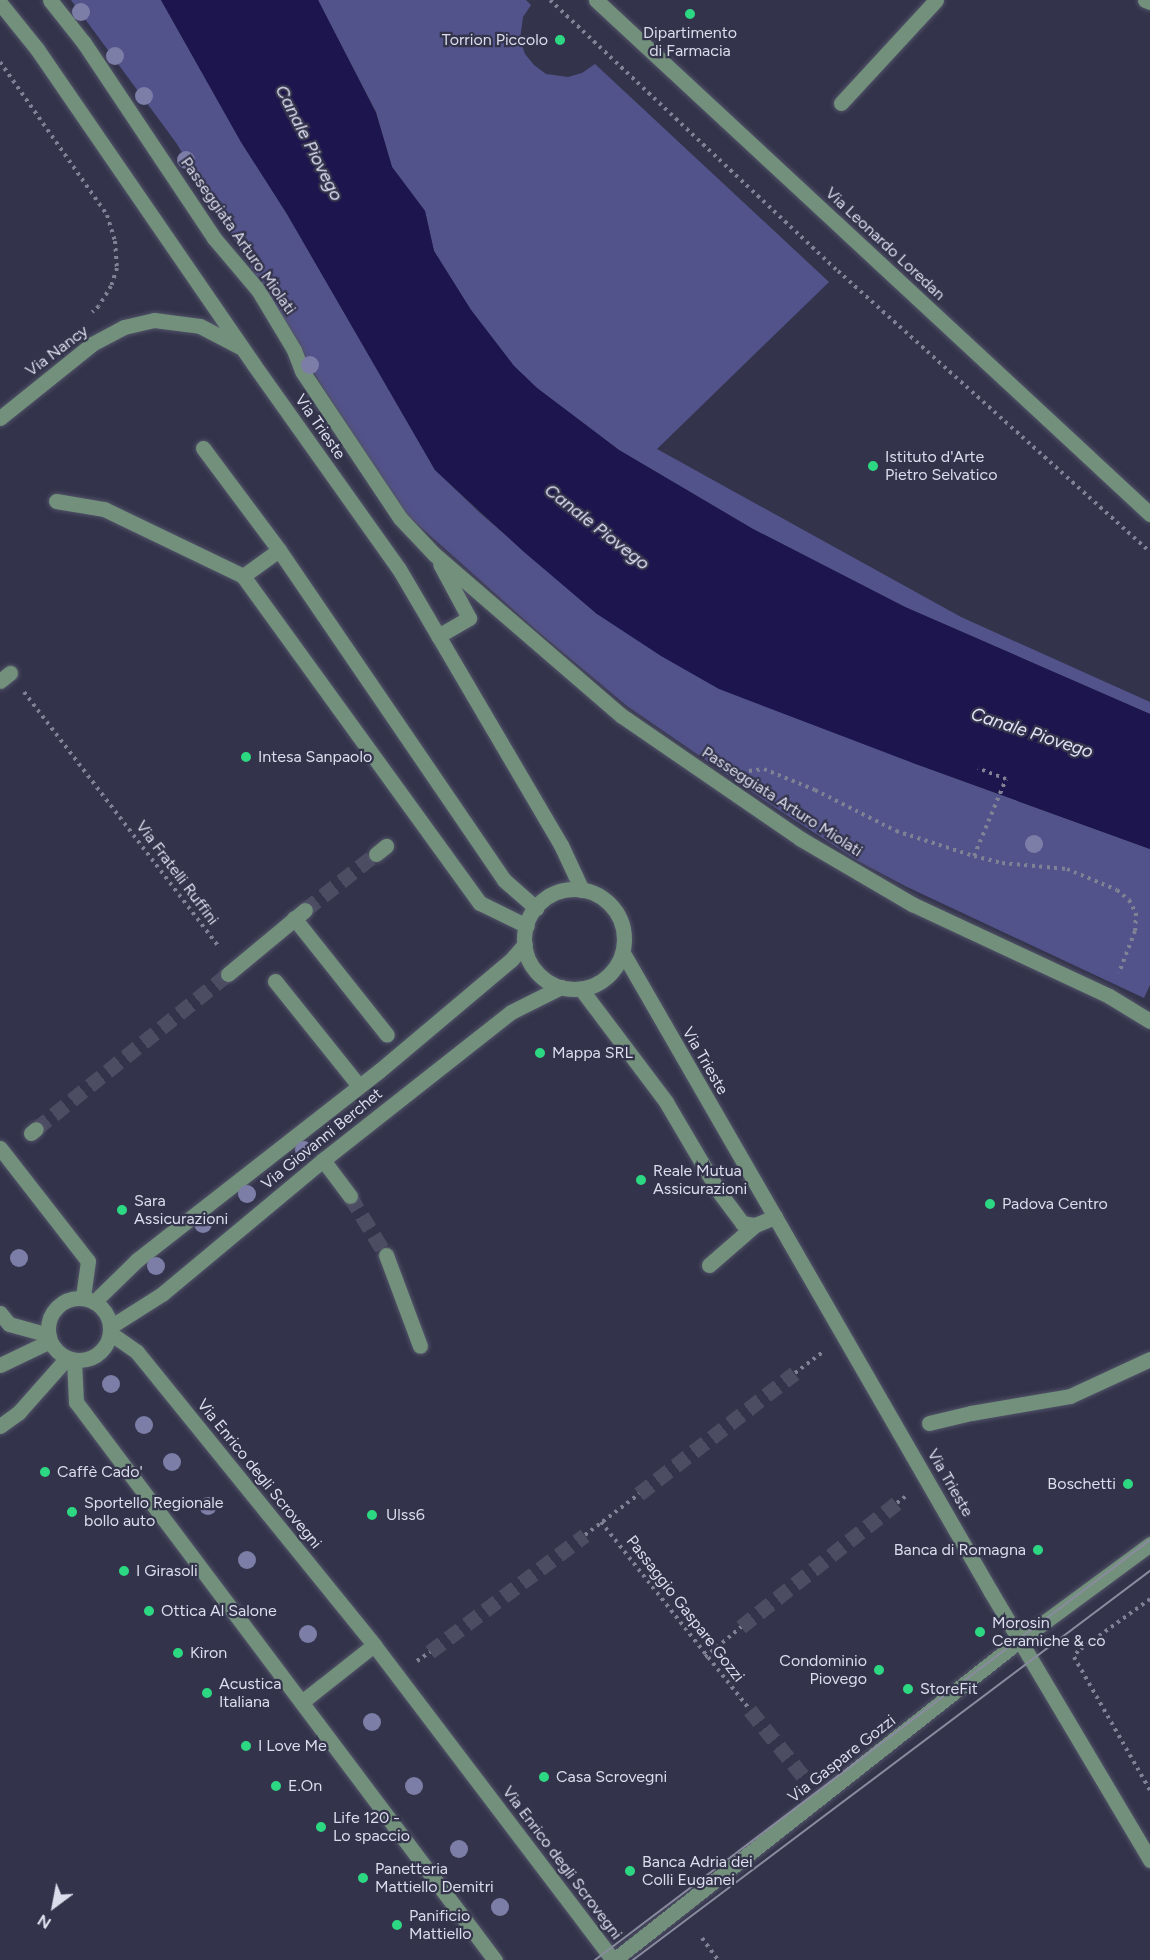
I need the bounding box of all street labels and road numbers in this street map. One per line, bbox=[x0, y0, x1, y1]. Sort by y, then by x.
street label: Passeggiata Arturo Miolati bbox=[176, 154, 300, 318]
street label: Via Leonardo Loredan bbox=[821, 184, 949, 304]
street label: Via Nancy bbox=[22, 321, 92, 381]
street label: Via Trieste bbox=[291, 391, 349, 463]
street label: Passeggiata Arturo Miolati bbox=[698, 743, 866, 861]
street label: Via Fratelli Ruffini bbox=[132, 817, 222, 929]
street label: Via Trieste bbox=[678, 1024, 732, 1098]
street label: Via Giovanni Berchet bbox=[258, 1084, 386, 1194]
street label: Via Enrico degli Scrovegni bbox=[193, 1395, 325, 1553]
street label: Via Trieste bbox=[923, 1446, 977, 1520]
street label: Passaggio Gaspare Gozzi bbox=[622, 1532, 748, 1686]
street label: Via Gaspare Gozzi bbox=[784, 1711, 900, 1807]
street label: Via Enrico degli Scrovegni bbox=[498, 1783, 626, 1943]

